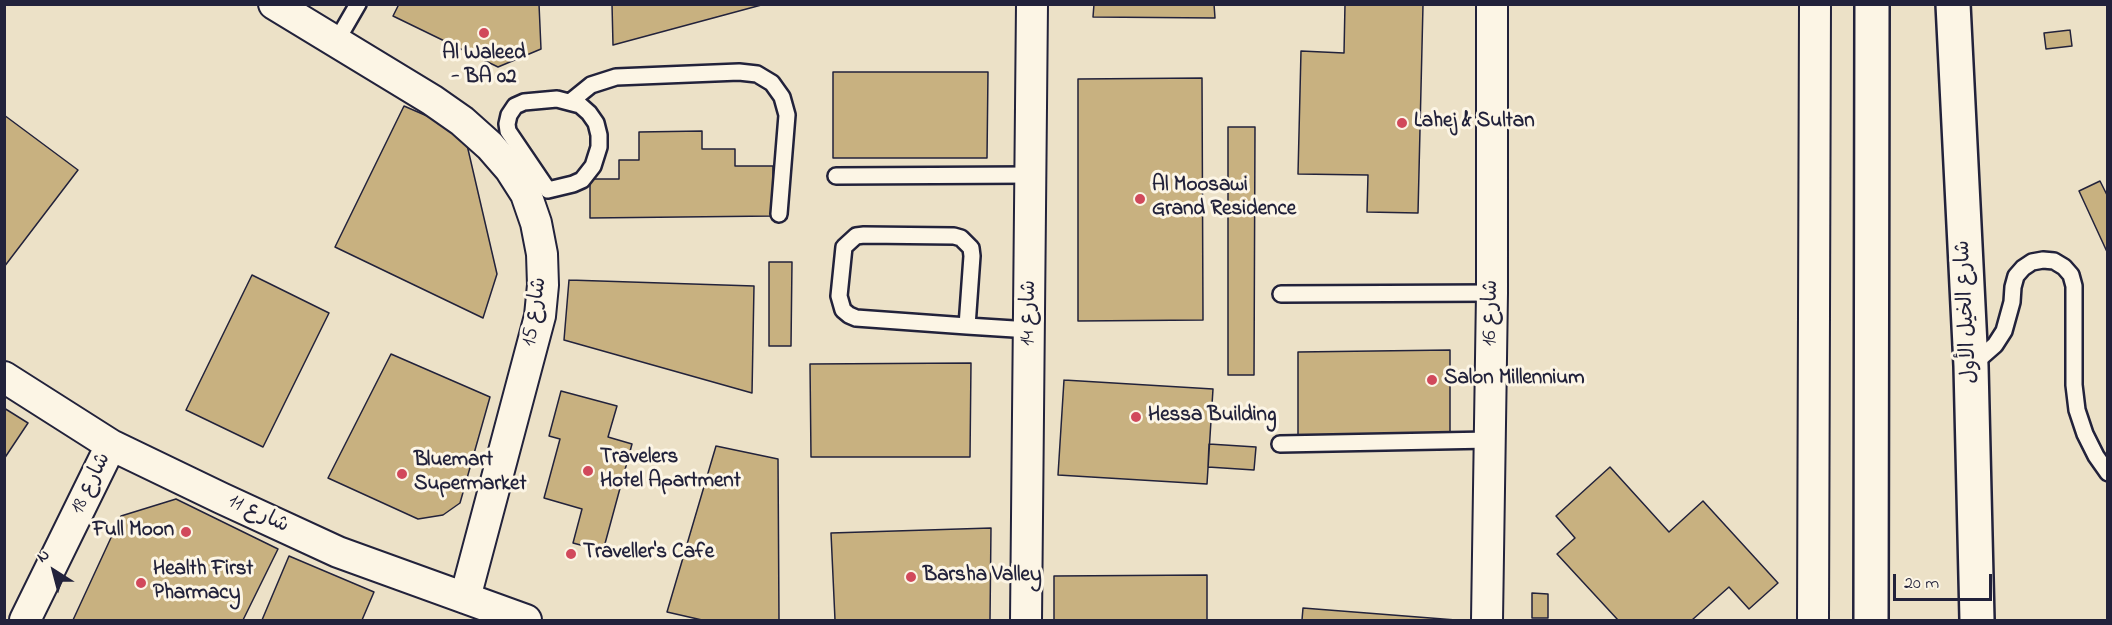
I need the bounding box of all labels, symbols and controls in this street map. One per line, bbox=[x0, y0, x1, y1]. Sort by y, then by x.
marker: Al Waleed - BA 02 bbox=[477, 26, 491, 40]
place label: Al Waleed - BA 02 bbox=[442, 42, 526, 92]
place label: Lahej & Sultan bbox=[1414, 110, 1534, 136]
marker: Lahej & Sultan bbox=[1395, 116, 1409, 130]
place label: Al Moosawi Grand Residence bbox=[1152, 174, 1296, 224]
marker: Al Moosawi Grand Residence bbox=[1133, 192, 1147, 206]
street label: شارع الخيل الأول bbox=[1952, 240, 1984, 384]
street label: شارع 15 bbox=[518, 276, 554, 348]
street label: شارع 16 bbox=[1479, 279, 1505, 347]
street label: شارع 14 bbox=[1017, 280, 1043, 346]
place label: Salon Millennium bbox=[1444, 367, 1585, 393]
marker: Salon Millennium bbox=[1425, 373, 1439, 387]
place label: Hessa Building bbox=[1148, 404, 1276, 430]
marker: Hessa Building bbox=[1129, 410, 1143, 424]
place label: Travelers Hotel Apartment bbox=[600, 446, 741, 496]
street label: شارع 18 bbox=[66, 449, 118, 519]
place label: Bluemart Supermarket bbox=[414, 449, 527, 499]
marker: Travelers Hotel Apartment bbox=[581, 464, 595, 478]
marker: Bluemart Supermarket bbox=[395, 467, 409, 481]
street label: شارع 11 bbox=[224, 490, 292, 540]
place label: Full Moon bbox=[93, 519, 174, 545]
marker: Full Moon bbox=[179, 525, 193, 539]
north arrow bbox=[24, 541, 84, 601]
place label: Traveller's Cafe bbox=[583, 541, 714, 567]
text: N bbox=[32, 544, 55, 569]
marker: Traveller's Cafe bbox=[564, 547, 578, 561]
place label: Health First Pharmacy bbox=[153, 558, 253, 608]
scale bar bbox=[1896, 562, 1995, 600]
place label: Barsha Valley bbox=[923, 564, 1042, 590]
marker: Barsha Valley bbox=[904, 570, 918, 584]
text: 20 m bbox=[1904, 571, 1939, 597]
marker: Health First Pharmacy bbox=[134, 576, 148, 590]

